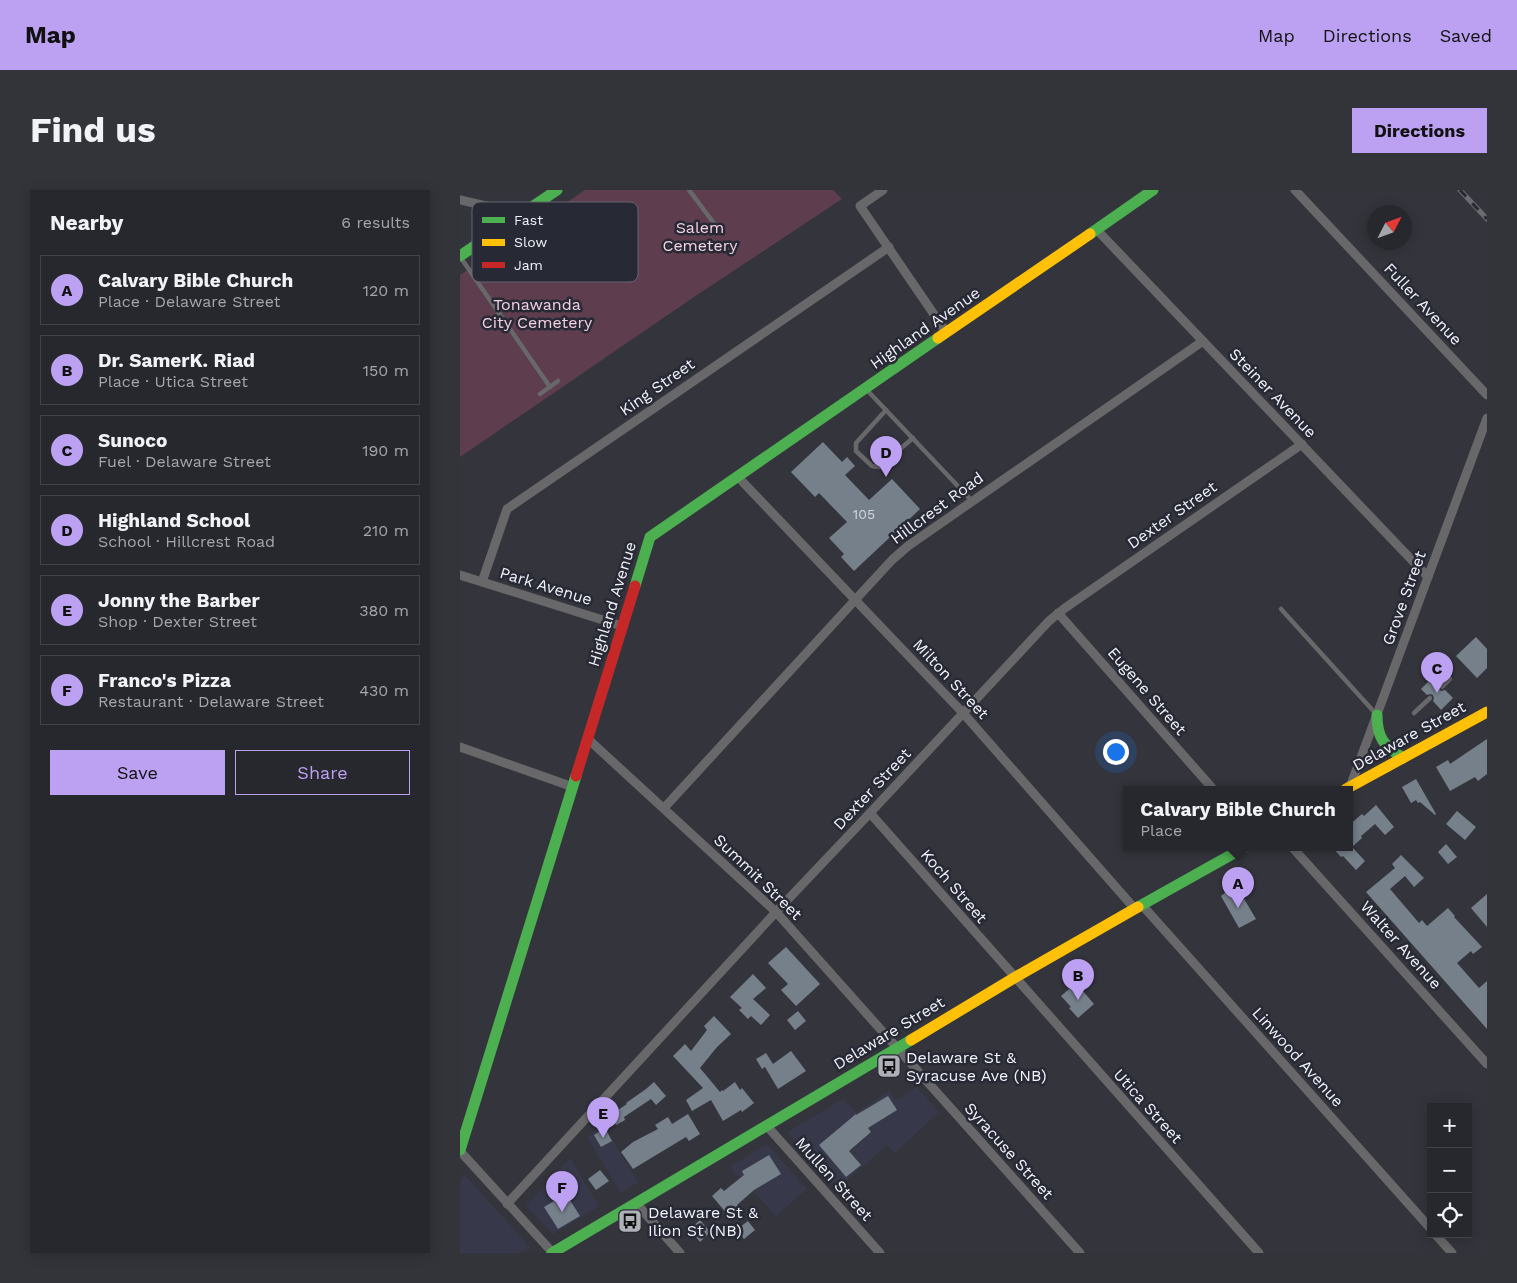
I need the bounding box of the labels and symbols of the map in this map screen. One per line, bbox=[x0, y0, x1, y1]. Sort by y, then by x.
legend bbox=[472, 202, 638, 282]
north arrow bbox=[1367, 205, 1412, 250]
text: Fast bbox=[514, 212, 543, 228]
park label: Salem Cemetery bbox=[662, 218, 738, 255]
text: Slow bbox=[514, 234, 547, 250]
text: Jam bbox=[514, 257, 543, 273]
street label: Fuller Avenue bbox=[1380, 259, 1466, 349]
street label: Highland Avenue bbox=[866, 283, 984, 373]
park label: Tonawanda City Cemetery bbox=[482, 295, 593, 332]
street label: Steiner Avenue bbox=[1225, 344, 1321, 442]
street label: King Street bbox=[616, 354, 698, 420]
pin: D bbox=[870, 436, 902, 477]
street label: Hillcrest Road bbox=[887, 468, 987, 548]
street label: Dexter Street bbox=[1124, 477, 1221, 553]
house number: 105 bbox=[853, 506, 875, 522]
street label: Highland Avenue bbox=[584, 539, 640, 669]
street label: Grove Street bbox=[1378, 548, 1430, 648]
street label: Park Avenue bbox=[498, 563, 594, 609]
street label: Milton Street bbox=[909, 635, 993, 723]
street label: Eugene Street bbox=[1104, 643, 1191, 739]
pin: C bbox=[1421, 652, 1453, 693]
street label: Delaware Street bbox=[1349, 697, 1469, 775]
your location bbox=[1103, 739, 1129, 765]
street label: Dexter Street bbox=[829, 744, 915, 834]
street label: Summit Street bbox=[710, 830, 806, 924]
street label: Koch Street bbox=[917, 845, 992, 927]
pin: A bbox=[1222, 867, 1254, 908]
street label: Walter Avenue bbox=[1357, 897, 1445, 993]
pin: B bbox=[1062, 959, 1094, 1000]
street label: Delaware Street bbox=[830, 992, 948, 1074]
street label: Linwood Avenue bbox=[1248, 1003, 1348, 1111]
place label: Delaware St & Syracuse Ave (NB) bbox=[906, 1048, 1047, 1085]
bus stop icon: Delaware St & Syracuse Ave (NB) bbox=[876, 1053, 902, 1079]
street label: Utica Street bbox=[1110, 1065, 1187, 1147]
pin: E bbox=[587, 1097, 619, 1138]
street label: Syracuse Street bbox=[961, 1099, 1058, 1203]
street label: Mullen Street bbox=[791, 1133, 877, 1225]
pin: F bbox=[546, 1171, 578, 1212]
place label: Delaware St & Ilion St (NB) bbox=[648, 1203, 759, 1240]
bus stop icon: Delaware St & Ilion St (NB) bbox=[617, 1208, 643, 1234]

